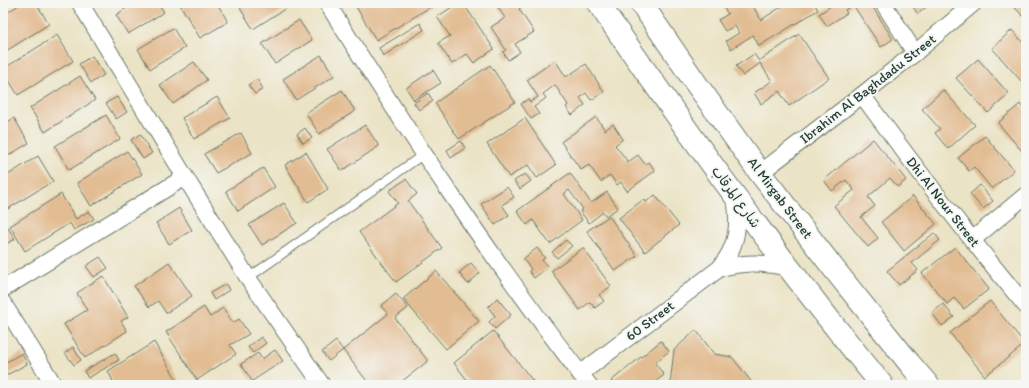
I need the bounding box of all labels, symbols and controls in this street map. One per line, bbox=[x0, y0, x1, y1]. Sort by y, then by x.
street label: Ibrahim Al Baghdadu Street bbox=[797, 31, 939, 147]
street label: Al Mirgab Street bbox=[744, 154, 816, 242]
street label: Dhi Al Nour Street bbox=[903, 154, 983, 250]
street label: شارع المرقاب bbox=[707, 163, 764, 232]
street label: 60 Street bbox=[622, 297, 678, 345]

